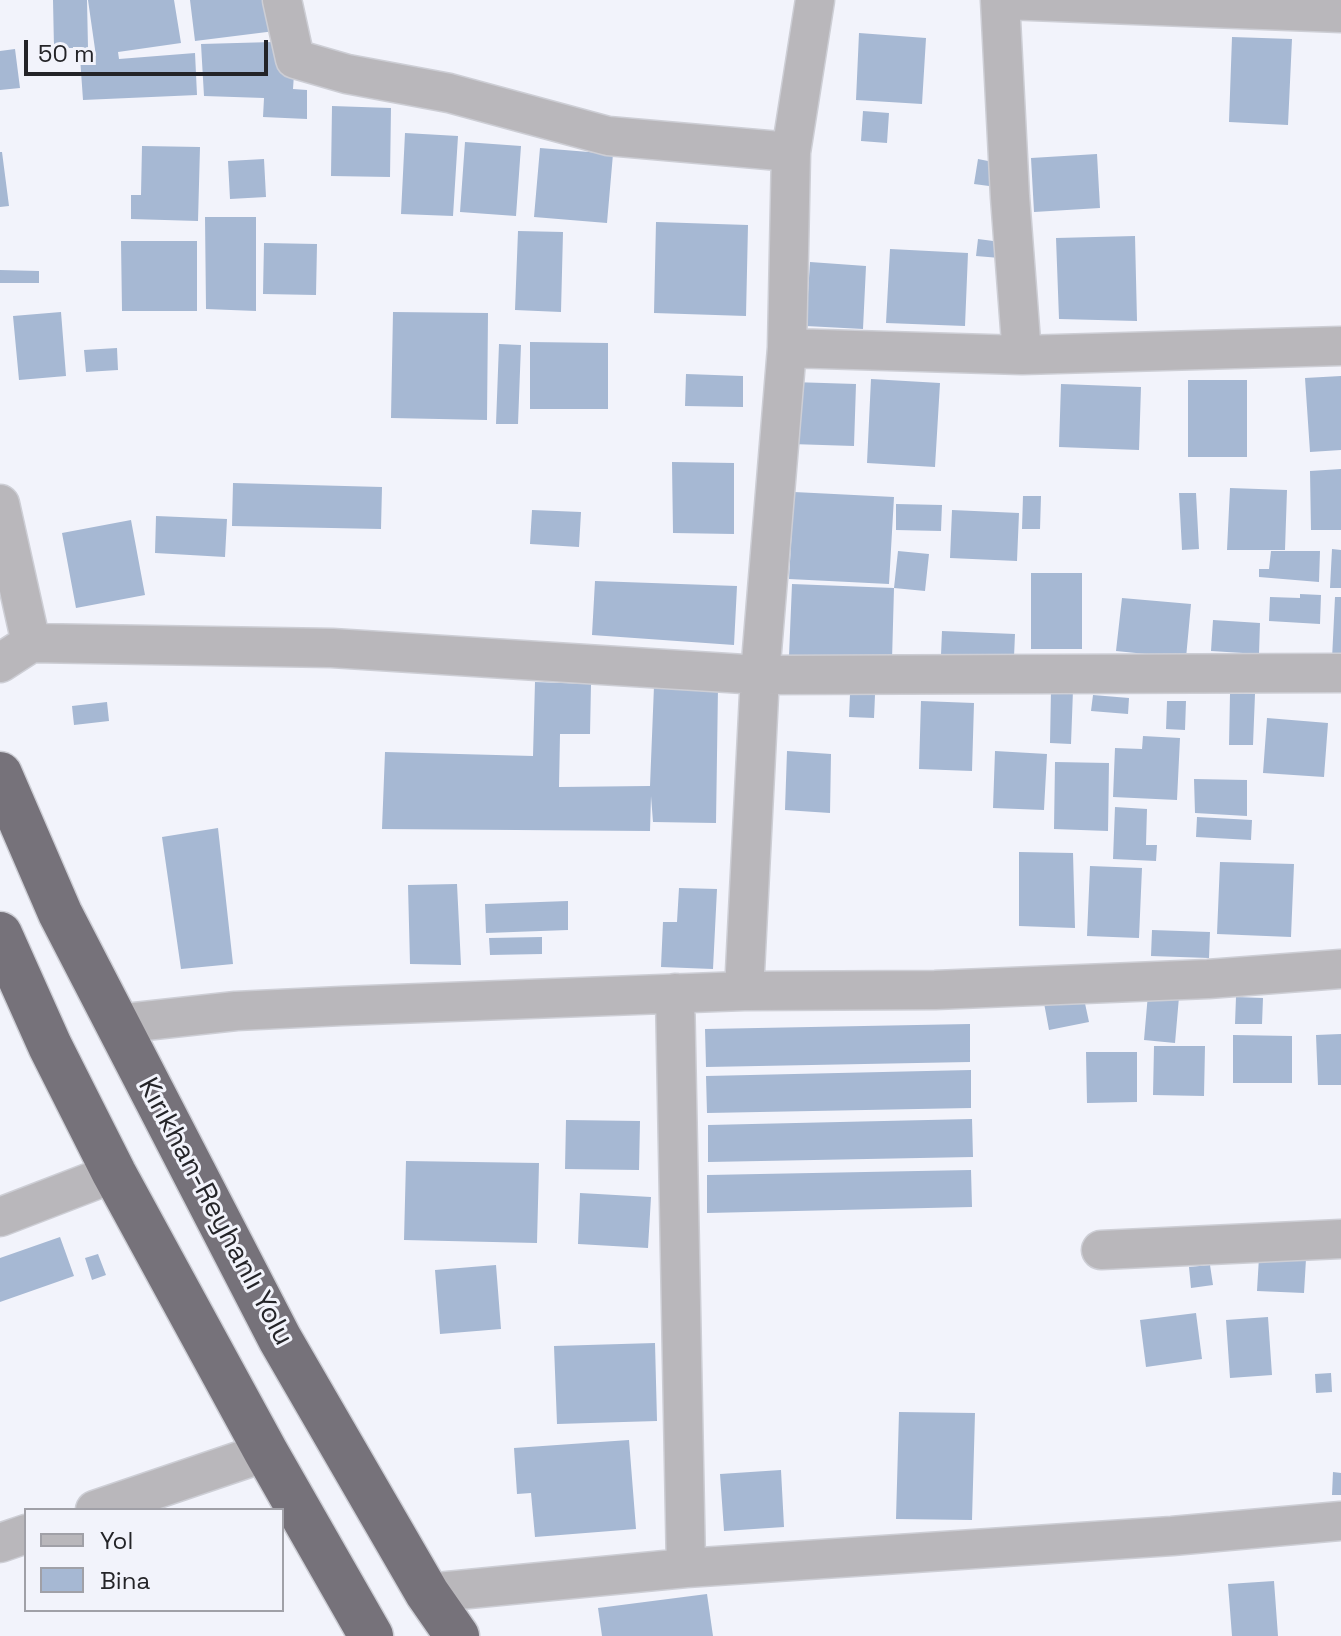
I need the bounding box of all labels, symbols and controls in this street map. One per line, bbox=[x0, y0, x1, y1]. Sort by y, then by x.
scale bar bbox=[28, 24, 272, 74]
text: 50 m bbox=[38, 38, 95, 69]
street label: Kırıkhan-Reyhanlı Yolu bbox=[130, 1072, 300, 1352]
legend bbox=[24, 1508, 284, 1612]
text: Yol bbox=[100, 1525, 133, 1556]
text: Bina bbox=[100, 1565, 150, 1596]

